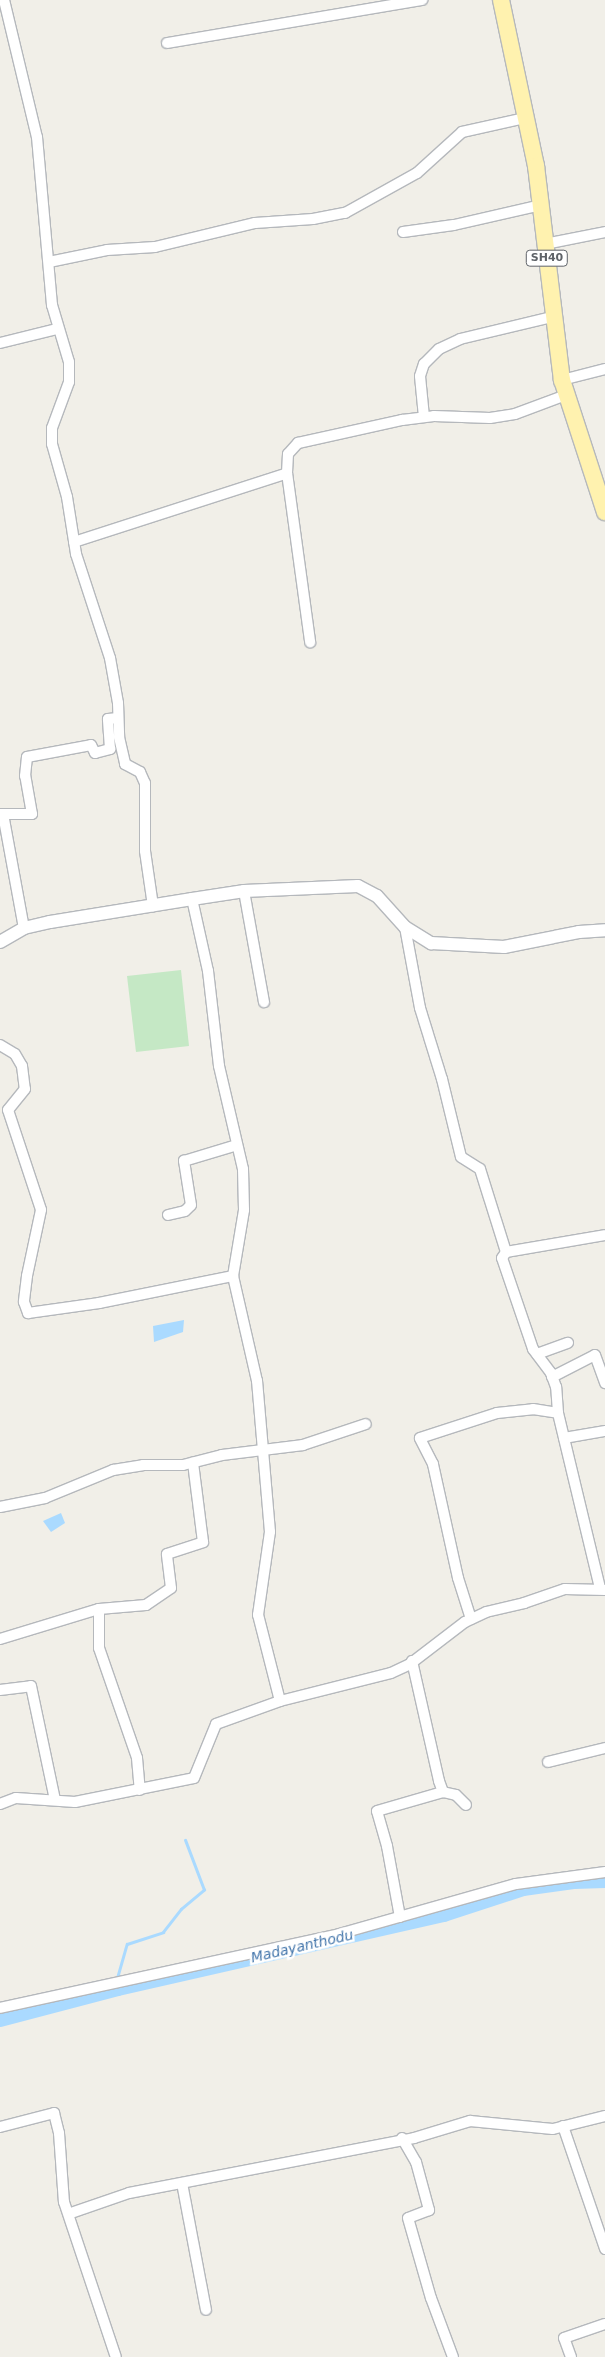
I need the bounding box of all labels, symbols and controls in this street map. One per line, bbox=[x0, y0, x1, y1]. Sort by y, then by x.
road number: SH40 bbox=[526, 250, 568, 266]
water label: Madayanthodu bbox=[249, 1926, 355, 1966]

